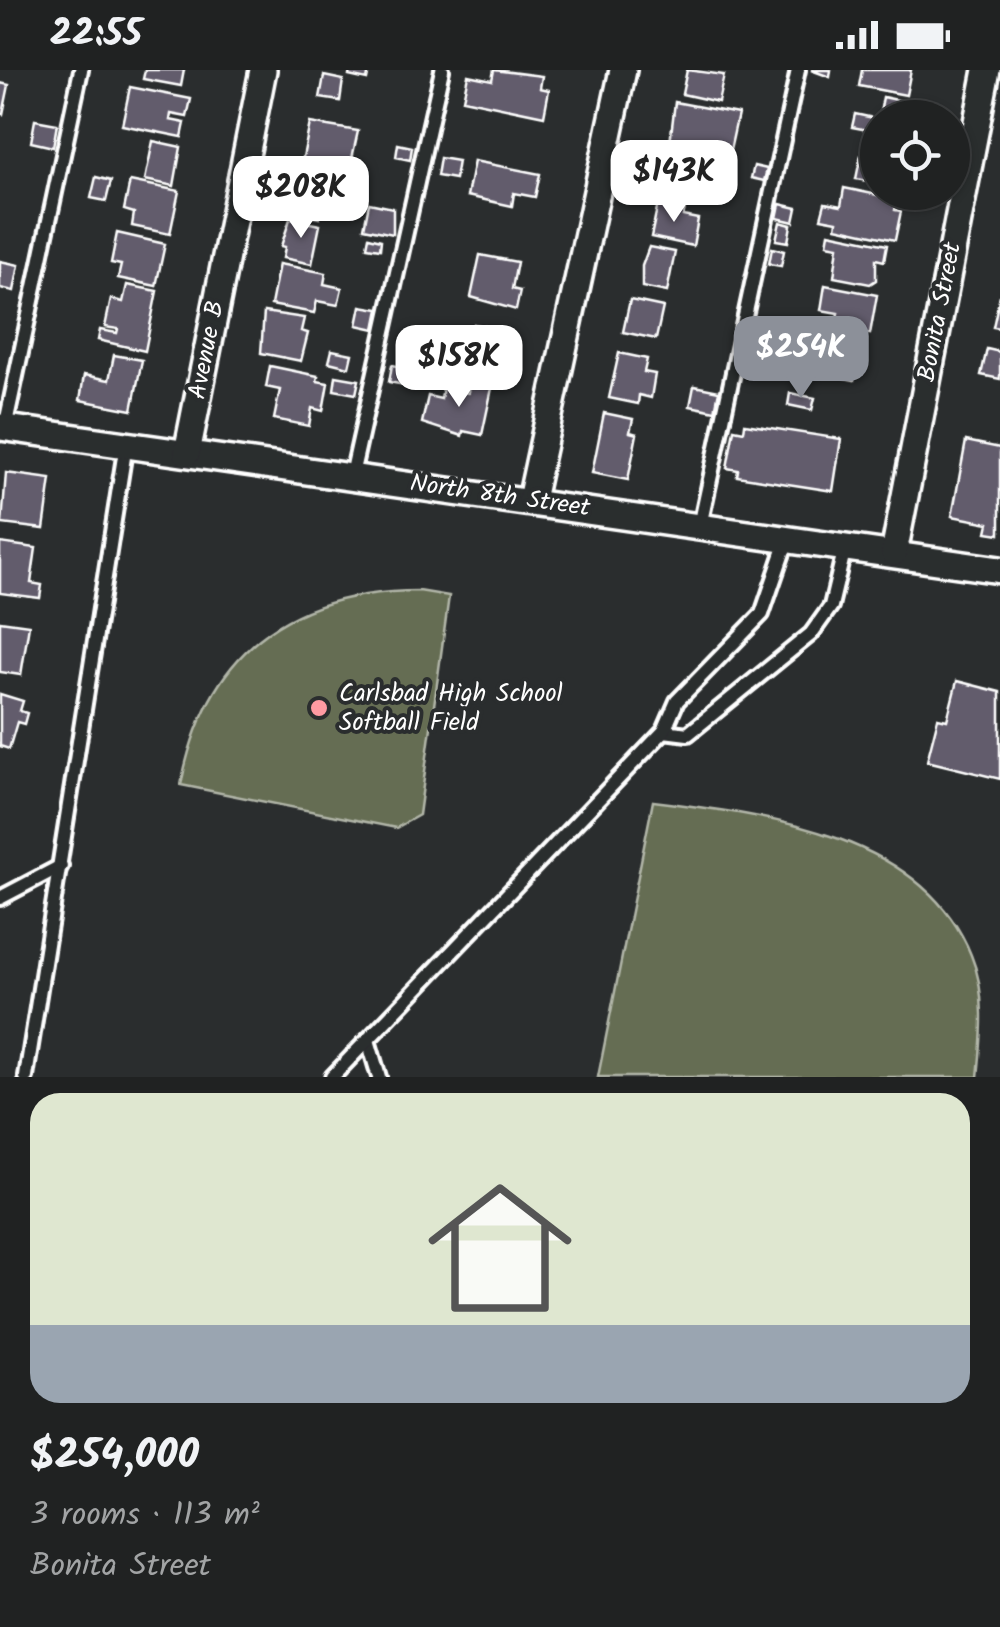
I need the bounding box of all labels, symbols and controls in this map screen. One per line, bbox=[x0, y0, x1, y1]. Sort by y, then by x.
text: 22:55 bbox=[50, 5, 142, 65]
map controls bbox=[860, 100, 970, 210]
button: locate bbox=[860, 100, 970, 210]
pin: $143K bbox=[604, 140, 744, 225]
text: $143K bbox=[633, 147, 715, 198]
pin: $208K bbox=[231, 156, 371, 241]
text: $208K bbox=[255, 163, 347, 214]
street label: Bonita Street bbox=[907, 238, 973, 385]
street label: Avenue B bbox=[178, 297, 236, 403]
pin: $254K bbox=[731, 316, 871, 401]
text: $254K bbox=[756, 323, 846, 374]
pin: $158K bbox=[389, 325, 529, 410]
text: $158K bbox=[418, 332, 500, 383]
street label: North 8th Street bbox=[408, 464, 593, 528]
place label: Carlsbad High School Softball Field bbox=[339, 674, 563, 743]
marker: Carlsbad High School Softball Field bbox=[308, 697, 330, 719]
icon: home bbox=[410, 1158, 590, 1338]
text: $254,000 bbox=[30, 1423, 199, 1490]
text: 3 rooms · 113 m² bbox=[30, 1490, 260, 1541]
text: Bonita Street bbox=[30, 1541, 211, 1592]

